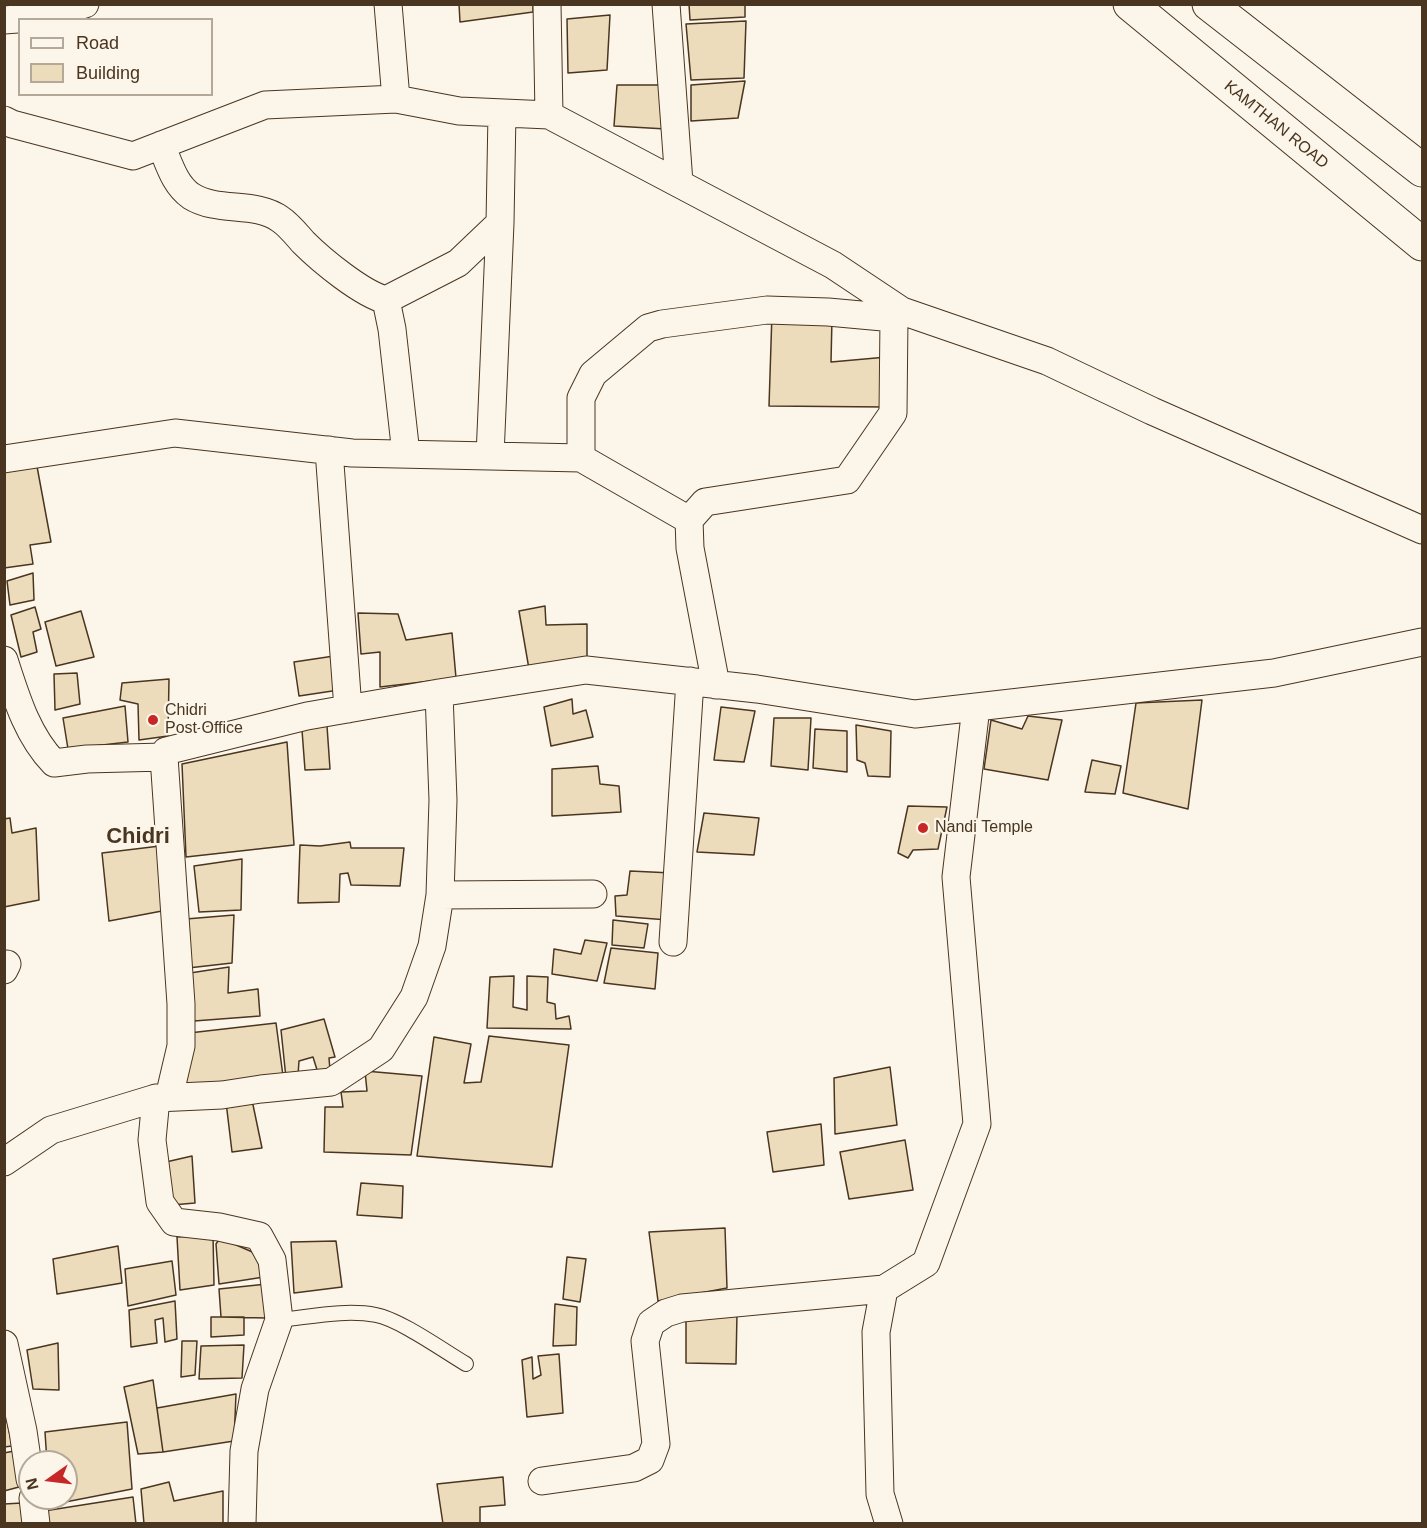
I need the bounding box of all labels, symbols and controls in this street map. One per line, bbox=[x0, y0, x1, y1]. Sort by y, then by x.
legend bbox=[18, 18, 213, 96]
text: Road bbox=[76, 33, 119, 53]
text: Building bbox=[76, 63, 140, 83]
street label: KAMTHAN ROAD bbox=[1220, 77, 1332, 173]
place label: Chidri Post Office bbox=[165, 701, 243, 739]
marker: Chidri Post Office bbox=[146, 713, 160, 727]
place label: Nandi Temple bbox=[935, 818, 1033, 838]
marker: Nandi Temple bbox=[916, 821, 930, 835]
district label: Chidri bbox=[106, 824, 170, 850]
north arrow bbox=[18, 1450, 78, 1510]
text: N bbox=[22, 1476, 42, 1492]

